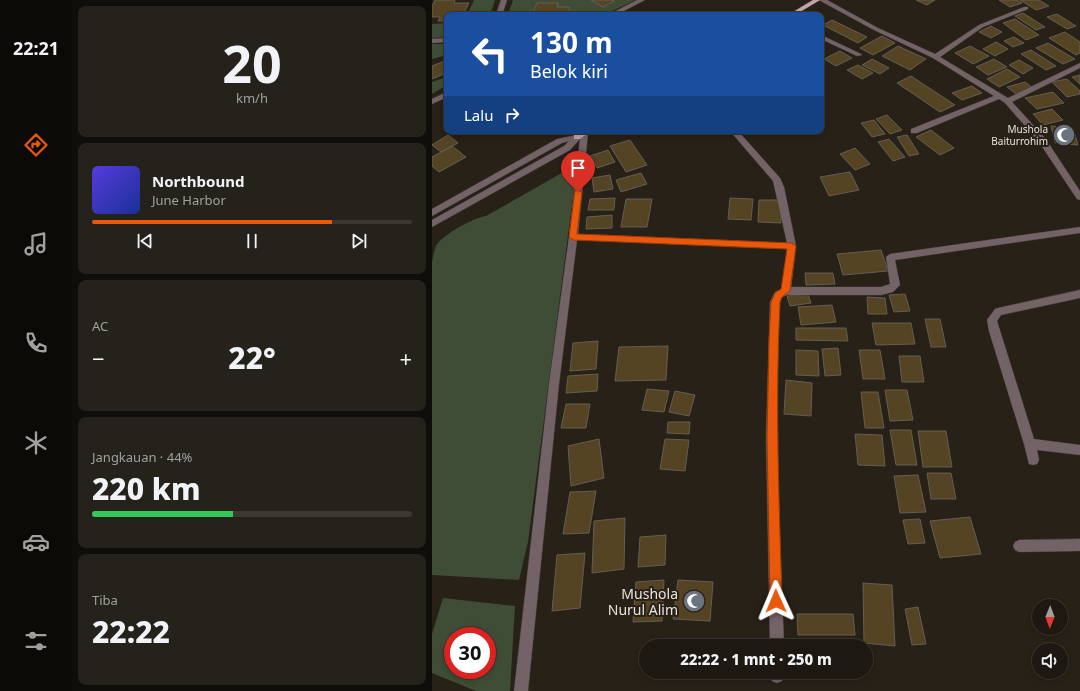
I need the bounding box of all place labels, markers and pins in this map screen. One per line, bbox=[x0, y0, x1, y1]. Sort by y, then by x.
place label: Mushola Baiturrohim bbox=[991, 122, 1048, 148]
mosque icon: Mushola Baiturrohim bbox=[1051, 122, 1077, 148]
pin bbox=[561, 151, 595, 192]
place label: Mushola Nurul Alim bbox=[608, 584, 678, 619]
mosque icon: Mushola Nurul Alim bbox=[681, 588, 707, 614]

